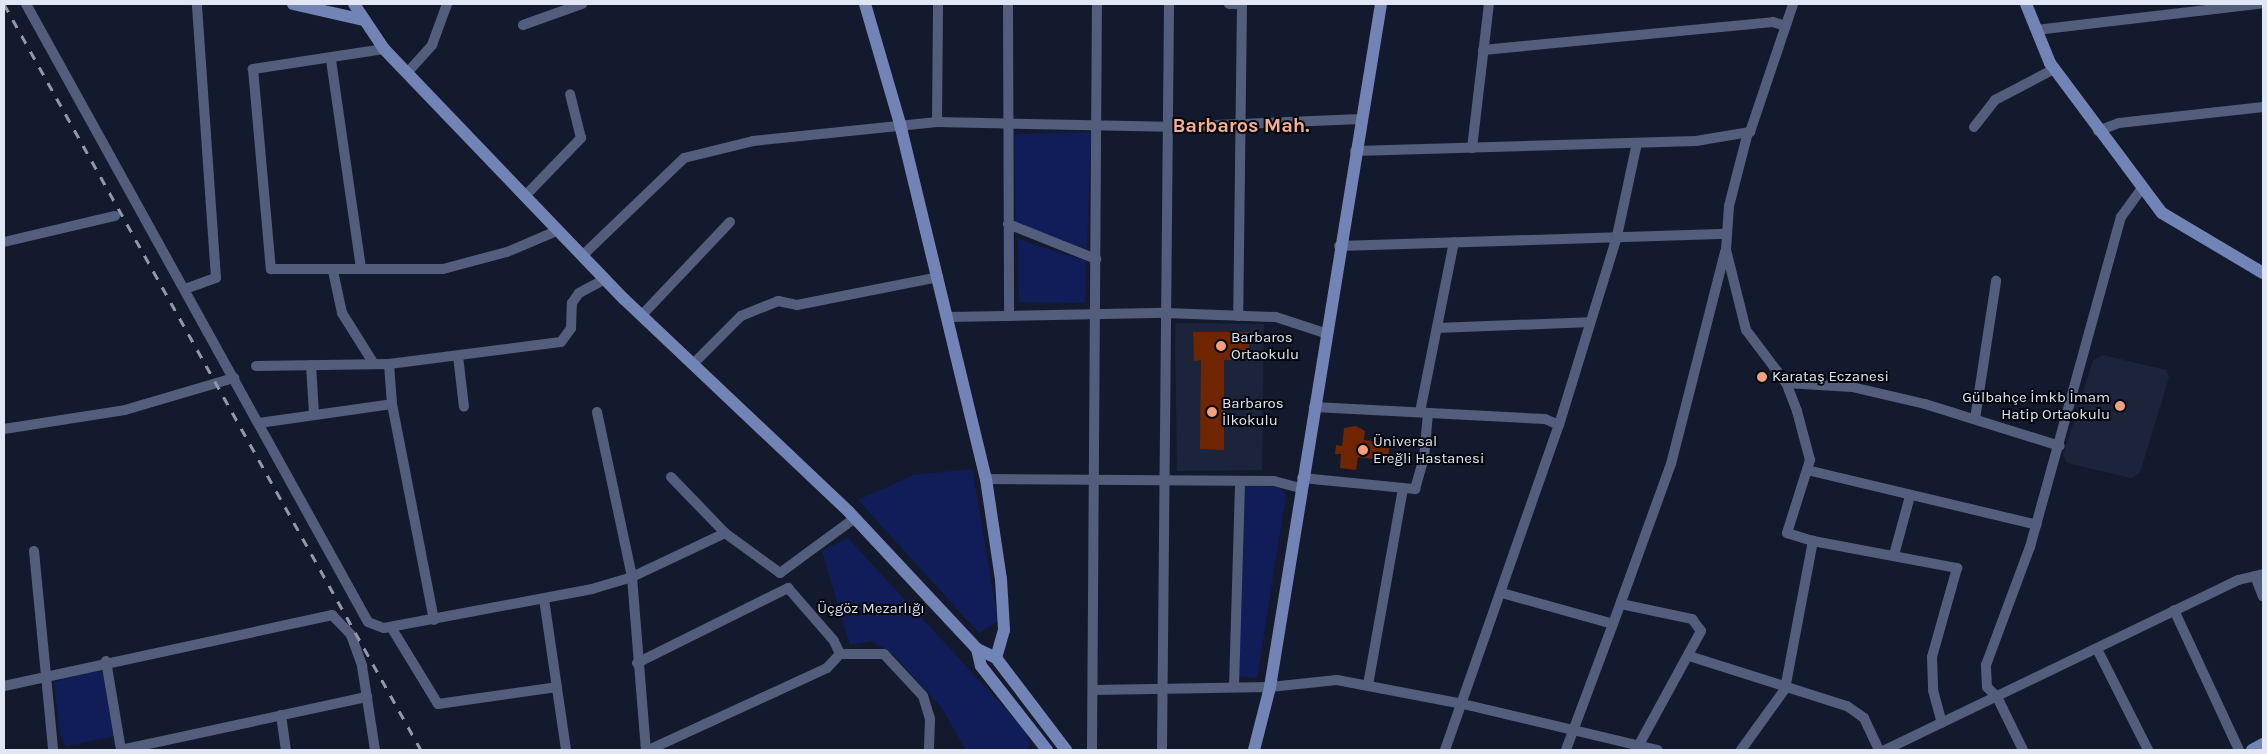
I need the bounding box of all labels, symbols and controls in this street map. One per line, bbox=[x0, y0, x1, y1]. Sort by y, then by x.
district label: Barbaros Mah. bbox=[1172, 113, 1310, 137]
place label: Barbaros Ortaokulu bbox=[1231, 328, 1299, 363]
marker: Barbaros Ortaokulu bbox=[1215, 340, 1227, 352]
place label: Karataş Eczanesi bbox=[1772, 368, 1889, 386]
marker: Karataş Eczanesi bbox=[1756, 371, 1768, 383]
place label: Gülbahçe İmkb İmam Hatip Ortaokulu bbox=[1962, 388, 2110, 423]
place label: Barbaros İlkokulu bbox=[1222, 394, 1284, 429]
marker: Gülbahçe İmkb İmam Hatip Ortaokulu bbox=[2114, 400, 2126, 412]
marker: Barbaros İlkokulu bbox=[1206, 406, 1218, 418]
place label: Üniversal Ereğli Hastanesi bbox=[1373, 432, 1484, 467]
marker: Üniversal Ereğli Hastanesi bbox=[1357, 444, 1369, 456]
park label: Üçgöz Mezarlığı bbox=[817, 600, 925, 618]

